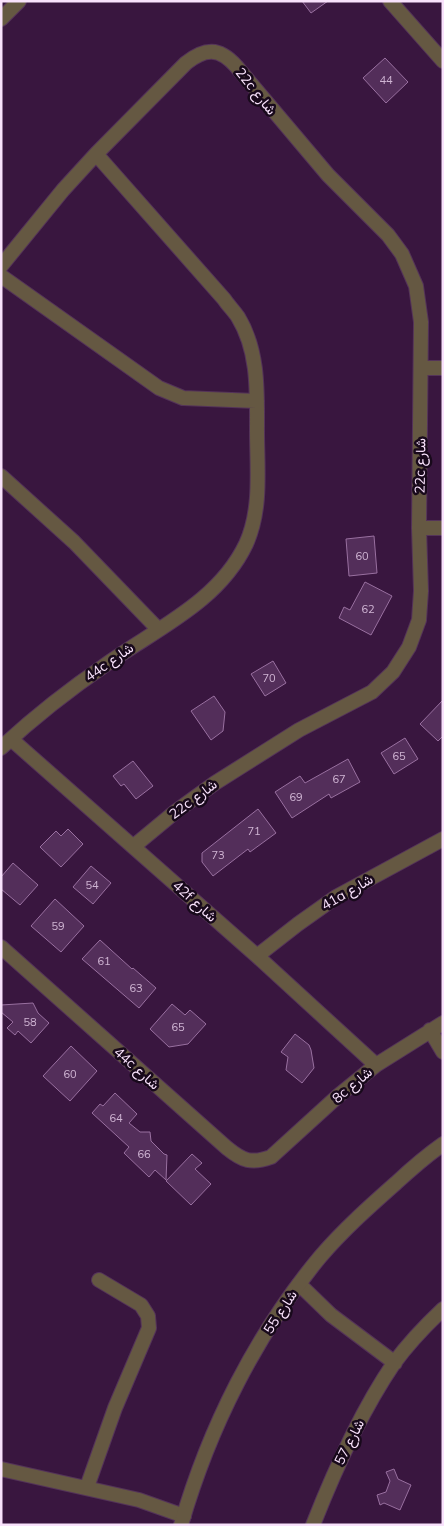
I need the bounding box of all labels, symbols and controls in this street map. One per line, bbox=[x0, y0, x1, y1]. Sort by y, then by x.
street label: 22c شارع bbox=[230, 64, 280, 120]
house number: 44 bbox=[379, 73, 393, 87]
street label: 22c شارع bbox=[411, 438, 431, 494]
house number: 60 bbox=[355, 549, 369, 563]
house number: 62 bbox=[361, 602, 375, 616]
street label: 44c شارع bbox=[81, 639, 138, 687]
house number: 70 bbox=[262, 671, 276, 685]
house number: 65 bbox=[392, 749, 406, 763]
house number: 67 bbox=[332, 772, 346, 786]
street label: 22c شارع bbox=[165, 775, 222, 825]
house number: 69 bbox=[289, 790, 303, 804]
house number: 71 bbox=[247, 824, 261, 838]
house number: 73 bbox=[211, 848, 225, 862]
street label: 41a شارع bbox=[318, 870, 377, 916]
street label: 42f شارع bbox=[168, 876, 221, 927]
house number: 54 bbox=[85, 878, 99, 892]
house number: 59 bbox=[51, 919, 65, 933]
house number: 61 bbox=[97, 954, 111, 968]
house number: 63 bbox=[129, 981, 143, 995]
house number: 58 bbox=[23, 1015, 37, 1029]
house number: 65 bbox=[171, 1020, 185, 1034]
street label: 44c شارع bbox=[109, 1043, 164, 1095]
street label: 8c شارع bbox=[328, 1063, 377, 1109]
house number: 60 bbox=[63, 1067, 77, 1081]
house number: 64 bbox=[109, 1111, 123, 1125]
house number: 66 bbox=[137, 1147, 151, 1161]
street label: شارع 55 bbox=[259, 1287, 302, 1338]
street label: شارع 57 bbox=[330, 1416, 370, 1469]

